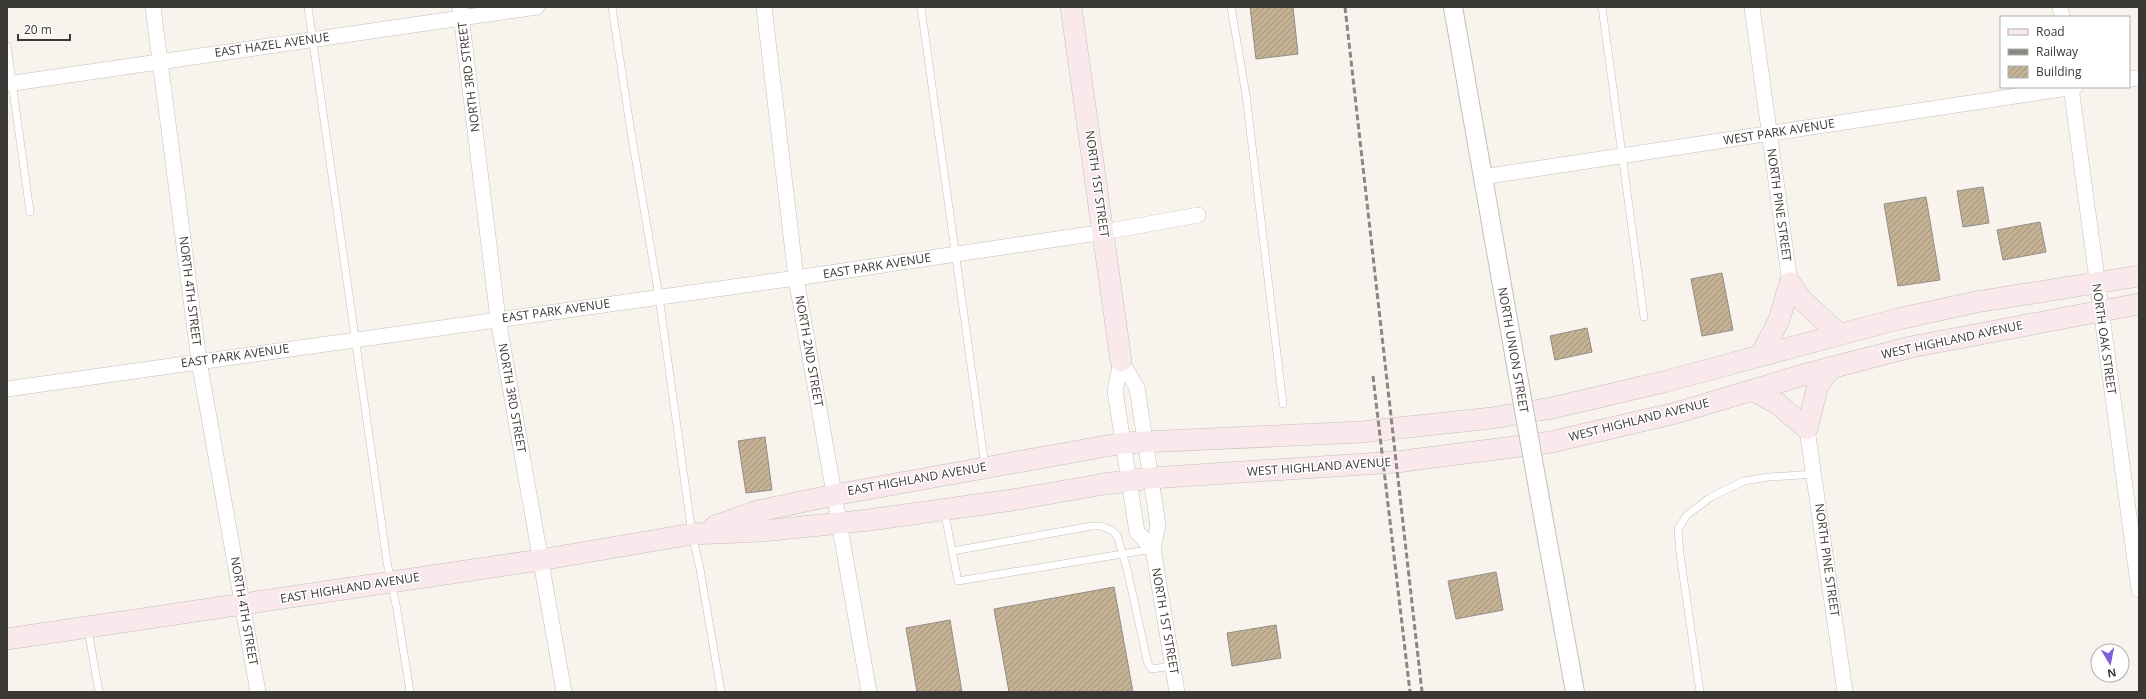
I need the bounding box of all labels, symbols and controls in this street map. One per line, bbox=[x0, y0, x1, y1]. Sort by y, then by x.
scale bar bbox=[18, 16, 70, 42]
legend bbox=[2000, 16, 2130, 88]
text: 20 m bbox=[24, 21, 52, 38]
street label: NORTH 3RD STREET bbox=[453, 21, 484, 133]
text: Road bbox=[2036, 23, 2065, 40]
street label: EAST HAZEL AVENUE bbox=[213, 28, 330, 61]
text: Railway bbox=[2036, 43, 2079, 60]
text: Building bbox=[2036, 63, 2082, 80]
street label: WEST PARK AVENUE bbox=[1722, 114, 1836, 149]
street label: NORTH 1ST STREET bbox=[1082, 129, 1113, 239]
street label: NORTH PINE STREET bbox=[1763, 147, 1796, 263]
street label: NORTH 4TH STREET bbox=[175, 235, 206, 347]
street label: EAST PARK AVENUE bbox=[822, 249, 932, 282]
street label: NORTH OAK STREET bbox=[2088, 282, 2121, 396]
street label: NORTH UNION STREET bbox=[1494, 286, 1533, 415]
street label: EAST PARK AVENUE bbox=[501, 294, 611, 327]
street label: NORTH 2ND STREET bbox=[791, 294, 828, 408]
street label: WEST HIGHLAND AVENUE bbox=[1880, 316, 2024, 363]
street label: EAST PARK AVENUE bbox=[180, 339, 290, 372]
street label: NORTH 3RD STREET bbox=[494, 342, 531, 454]
street label: WEST HIGHLAND AVENUE bbox=[1567, 394, 1711, 445]
street label: WEST HIGHLAND AVENUE bbox=[1246, 453, 1392, 480]
street label: EAST HIGHLAND AVENUE bbox=[846, 458, 988, 499]
street label: NORTH PINE STREET bbox=[1811, 502, 1844, 618]
street label: NORTH 4TH STREET bbox=[227, 555, 263, 667]
street label: NORTH 1ST STREET bbox=[1148, 566, 1183, 676]
street label: EAST HIGHLAND AVENUE bbox=[279, 568, 421, 607]
north arrow bbox=[2090, 643, 2130, 683]
text: N bbox=[2106, 665, 2118, 682]

